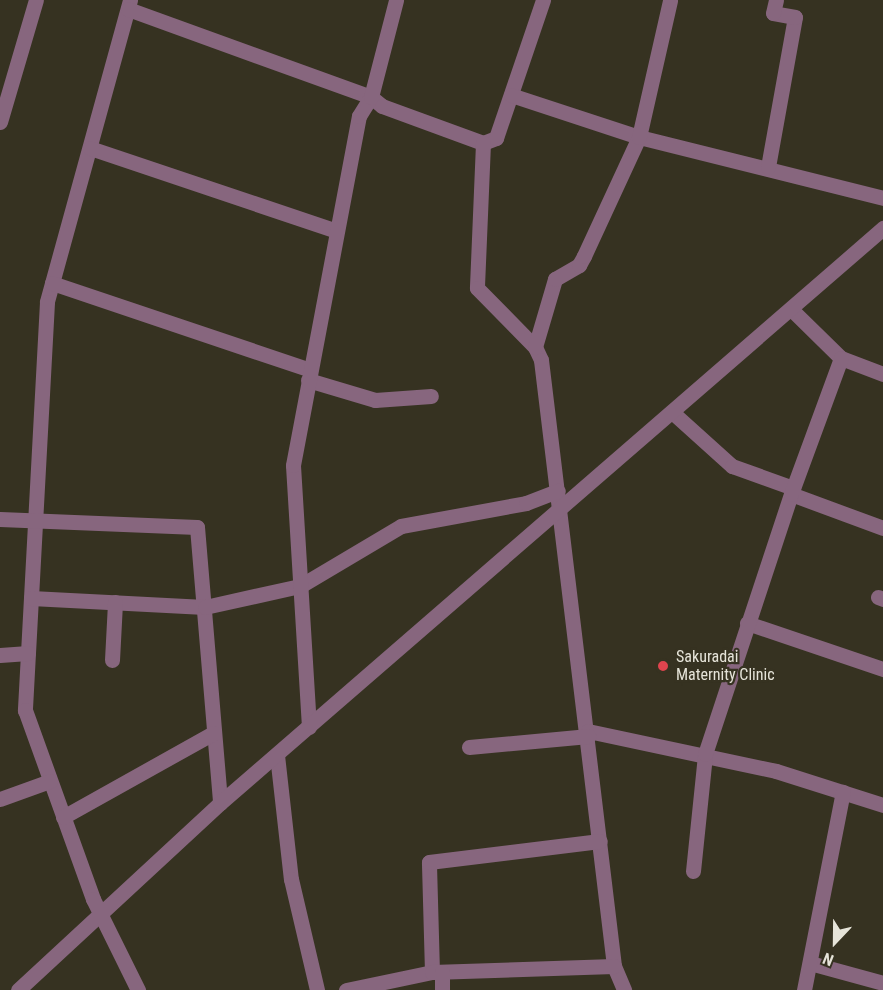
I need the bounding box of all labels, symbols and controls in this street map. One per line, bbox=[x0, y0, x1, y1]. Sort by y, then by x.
place label: Sakuradai Maternity Clinic bbox=[676, 647, 775, 685]
marker: Sakuradai Maternity Clinic bbox=[654, 657, 672, 675]
north arrow bbox=[805, 912, 865, 972]
text: N bbox=[820, 949, 836, 970]

